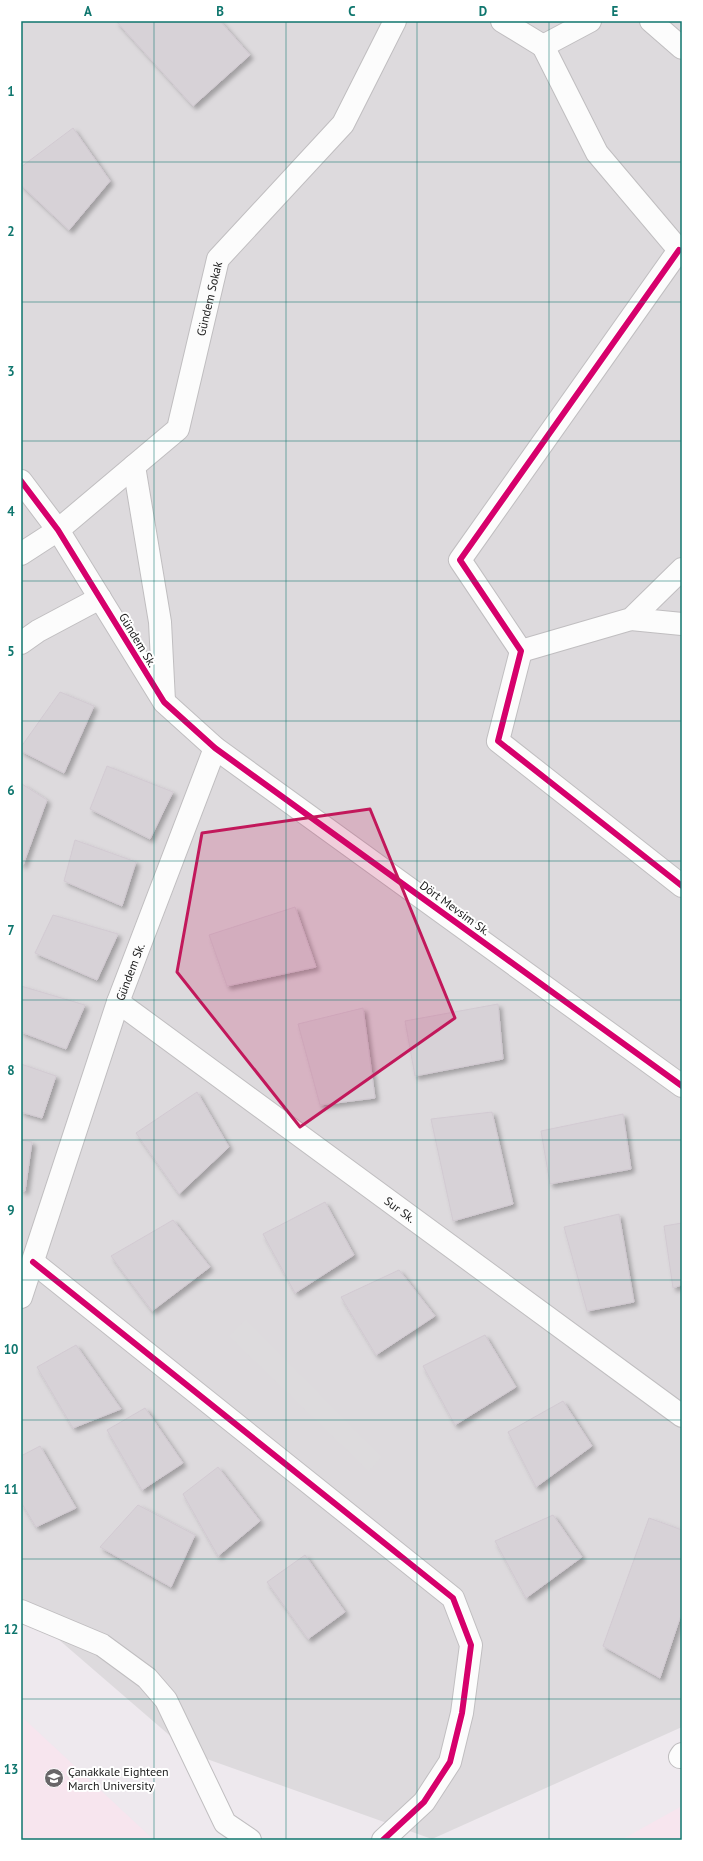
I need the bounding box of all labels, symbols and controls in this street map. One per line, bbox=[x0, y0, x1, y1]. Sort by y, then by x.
text: A bbox=[84, 3, 92, 20]
text: B bbox=[216, 3, 224, 20]
text: C bbox=[348, 3, 356, 20]
text: D bbox=[479, 3, 487, 20]
text: E bbox=[612, 3, 619, 20]
text: 1 bbox=[7, 83, 15, 100]
text: 2 bbox=[7, 223, 15, 240]
street label: Gündem Sokak bbox=[193, 259, 225, 337]
text: 3 bbox=[7, 363, 15, 380]
text: 4 bbox=[7, 503, 15, 520]
street label: Gündem Sk. bbox=[116, 610, 160, 670]
text: 5 bbox=[7, 643, 15, 660]
text: 6 bbox=[7, 782, 15, 799]
street label: Dört Mevsim Sk. bbox=[417, 878, 493, 938]
text: 7 bbox=[7, 922, 15, 939]
street label: Gündem Sk. bbox=[112, 941, 147, 1003]
text: 8 bbox=[7, 1062, 15, 1079]
street label: Sur Sk. bbox=[382, 1193, 419, 1225]
text: 9 bbox=[7, 1202, 15, 1219]
text: 10 bbox=[4, 1341, 18, 1358]
text: 11 bbox=[4, 1481, 18, 1498]
text: 12 bbox=[4, 1621, 18, 1638]
text: 13 bbox=[4, 1761, 18, 1778]
place label: Çanakkale Eighteen March University bbox=[68, 1764, 169, 1793]
school or university icon: Çanakkale Eighteen March University bbox=[43, 1767, 65, 1789]

